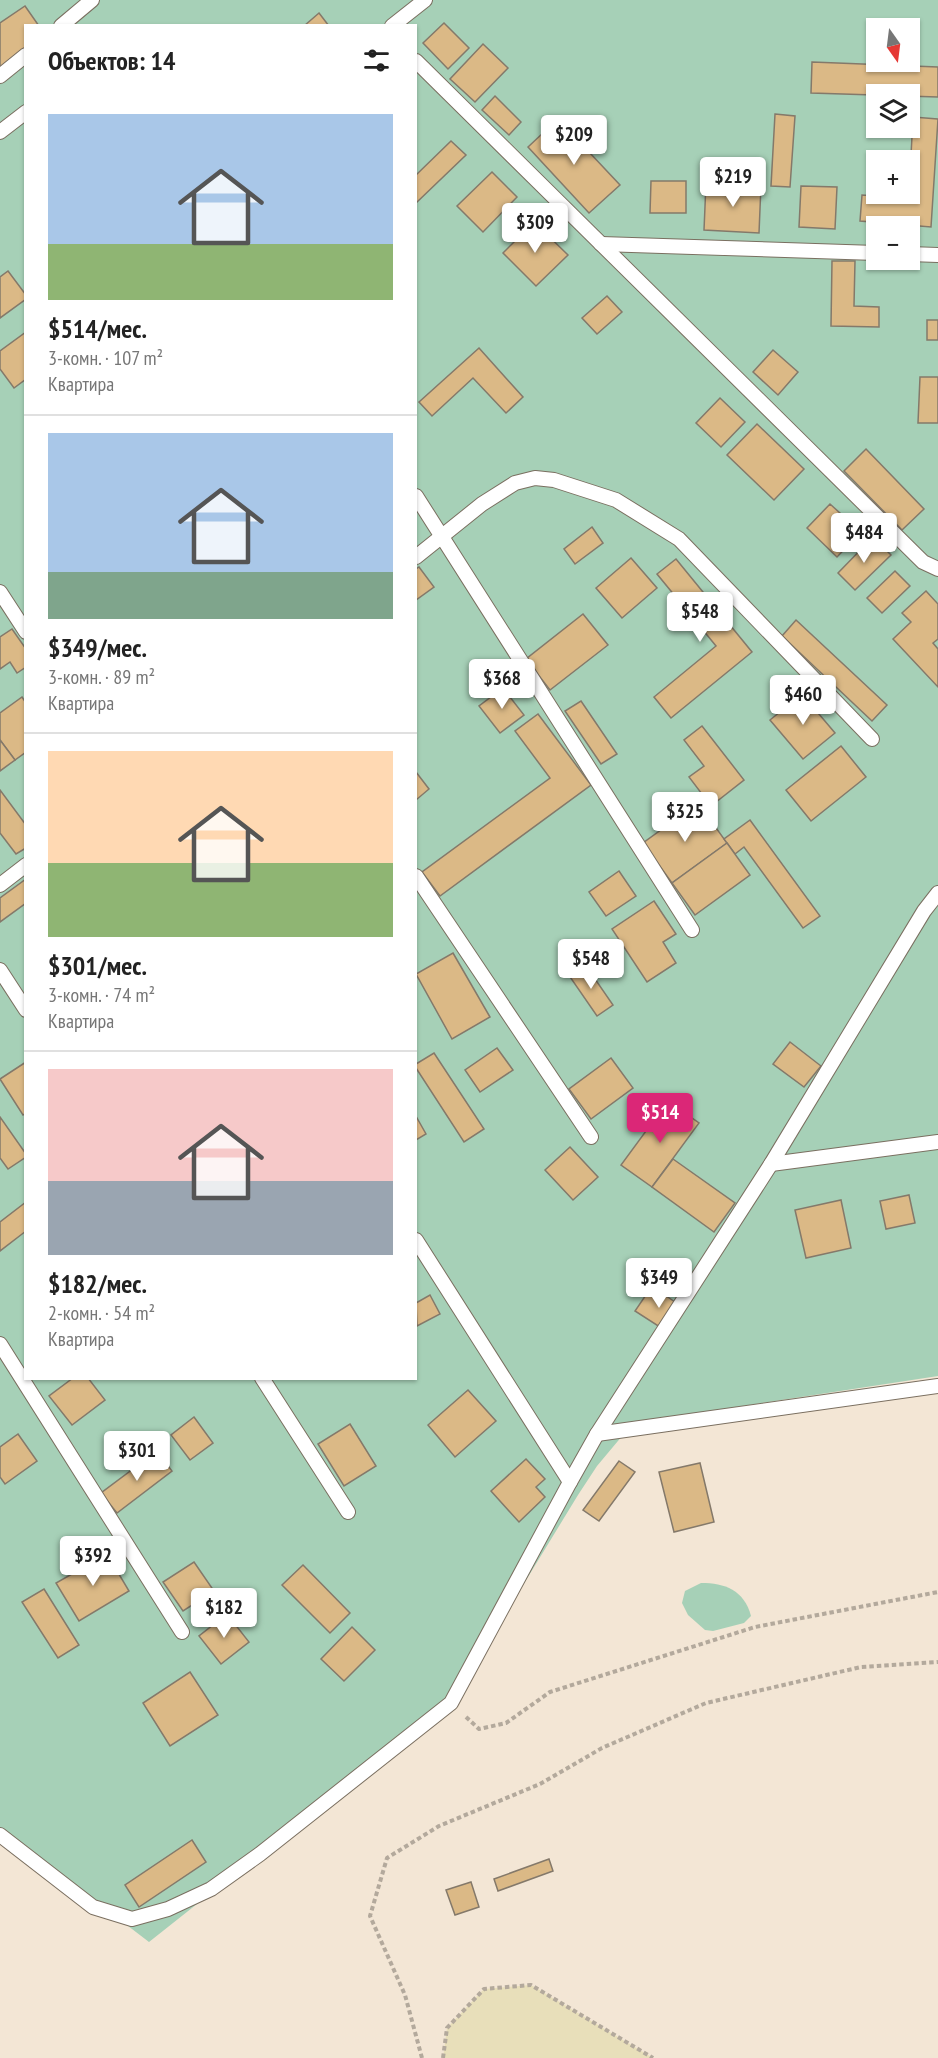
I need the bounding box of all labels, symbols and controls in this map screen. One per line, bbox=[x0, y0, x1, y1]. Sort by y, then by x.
north arrow bbox=[866, 18, 920, 72]
map controls bbox=[866, 18, 920, 270]
text: Объектов: 14 bbox=[48, 44, 175, 77]
icon: filters bbox=[360, 44, 393, 77]
button: layers bbox=[866, 84, 920, 138]
pin: $209 bbox=[538, 115, 610, 166]
text: $209 bbox=[555, 121, 593, 147]
button: + bbox=[866, 150, 920, 204]
icon: home bbox=[167, 153, 275, 261]
pin: $219 bbox=[697, 157, 769, 208]
text: $219 bbox=[714, 163, 752, 189]
pin: $309 bbox=[499, 203, 571, 254]
text: $309 bbox=[516, 209, 554, 235]
button: − bbox=[866, 216, 920, 270]
text: $514/мес. bbox=[48, 312, 147, 345]
text: 3-комн. · 107 m² bbox=[48, 345, 163, 371]
text: Квартира bbox=[48, 371, 114, 397]
icon: home bbox=[167, 472, 275, 580]
pin: $484 bbox=[828, 513, 900, 564]
text: $484 bbox=[845, 519, 883, 545]
pin: $548 bbox=[664, 592, 736, 643]
text: $548 bbox=[681, 598, 719, 624]
text: $349/мес. bbox=[48, 631, 147, 664]
pin: $368 bbox=[466, 659, 538, 710]
text: 3-комн. · 89 m² bbox=[48, 664, 155, 690]
text: $368 bbox=[483, 665, 521, 691]
pin: $460 bbox=[767, 675, 839, 726]
text: $460 bbox=[784, 681, 822, 707]
text: Квартира bbox=[48, 690, 114, 716]
icon: home bbox=[167, 790, 275, 898]
pin: $325 bbox=[649, 792, 721, 843]
text: $325 bbox=[666, 798, 704, 824]
pin: $548 bbox=[555, 939, 627, 990]
text: $548 bbox=[572, 945, 610, 971]
text: $301/мес. bbox=[48, 949, 147, 982]
text: 3-комн. · 74 m² bbox=[48, 982, 155, 1008]
text: Квартира bbox=[48, 1008, 114, 1034]
pin: $514 bbox=[624, 1093, 696, 1144]
text: $514 bbox=[641, 1099, 679, 1125]
icon: home bbox=[167, 1108, 275, 1216]
pin: $349 bbox=[623, 1258, 695, 1309]
text: $349 bbox=[640, 1264, 678, 1290]
text: $182/мес. bbox=[48, 1267, 147, 1300]
text: 2-комн. · 54 m² bbox=[48, 1300, 155, 1326]
text: Квартира bbox=[48, 1326, 114, 1352]
pin: $301 bbox=[101, 1431, 173, 1482]
text: $301 bbox=[118, 1437, 156, 1463]
pin: $392 bbox=[57, 1536, 129, 1587]
text: $392 bbox=[74, 1542, 112, 1568]
pin: $182 bbox=[188, 1588, 260, 1639]
text: $182 bbox=[205, 1594, 243, 1620]

